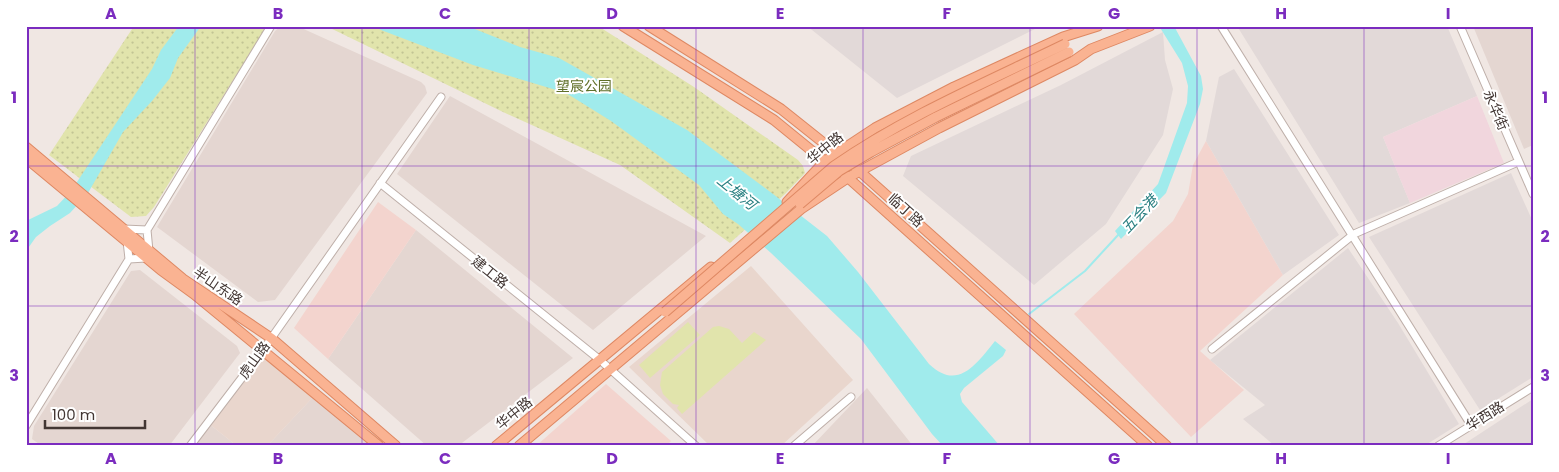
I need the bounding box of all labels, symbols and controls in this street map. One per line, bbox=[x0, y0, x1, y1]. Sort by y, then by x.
text: A bbox=[105, 2, 117, 25]
text: B bbox=[273, 2, 283, 25]
text: C bbox=[439, 2, 451, 25]
text: D bbox=[606, 2, 618, 25]
text: E bbox=[776, 2, 784, 25]
text: F bbox=[943, 2, 952, 25]
text: G bbox=[1108, 2, 1120, 25]
text: H bbox=[1275, 2, 1287, 25]
text: I bbox=[1446, 2, 1450, 25]
park label: 望宸公园 bbox=[556, 76, 612, 96]
text: 1 bbox=[11, 86, 17, 109]
text: 1 bbox=[1542, 86, 1548, 109]
street label: 永华街 bbox=[1479, 87, 1513, 133]
street label: 华中路 bbox=[802, 127, 848, 169]
water label: 上塘河 bbox=[713, 170, 763, 216]
street label: 临丁路 bbox=[884, 189, 928, 231]
water label: 五会港 bbox=[1116, 189, 1163, 238]
text: 2 bbox=[9, 225, 19, 248]
text: 2 bbox=[1540, 225, 1550, 248]
street label: 建工路 bbox=[467, 251, 513, 293]
street label: 半山东路 bbox=[189, 262, 247, 310]
street label: 虎山路 bbox=[234, 337, 274, 383]
text: 3 bbox=[9, 364, 19, 387]
text: 3 bbox=[1540, 364, 1550, 387]
street label: 华中路 bbox=[491, 392, 537, 434]
street label: 华西路 bbox=[1462, 396, 1508, 436]
scale bar bbox=[45, 397, 145, 429]
text: 100 m bbox=[52, 404, 95, 425]
text: A bbox=[105, 447, 117, 470]
text: B bbox=[273, 447, 283, 470]
text: C bbox=[439, 447, 451, 470]
text: D bbox=[606, 447, 618, 470]
text: E bbox=[776, 447, 784, 470]
text: F bbox=[943, 447, 952, 470]
text: G bbox=[1108, 447, 1120, 470]
text: H bbox=[1275, 447, 1287, 470]
text: I bbox=[1446, 447, 1450, 470]

